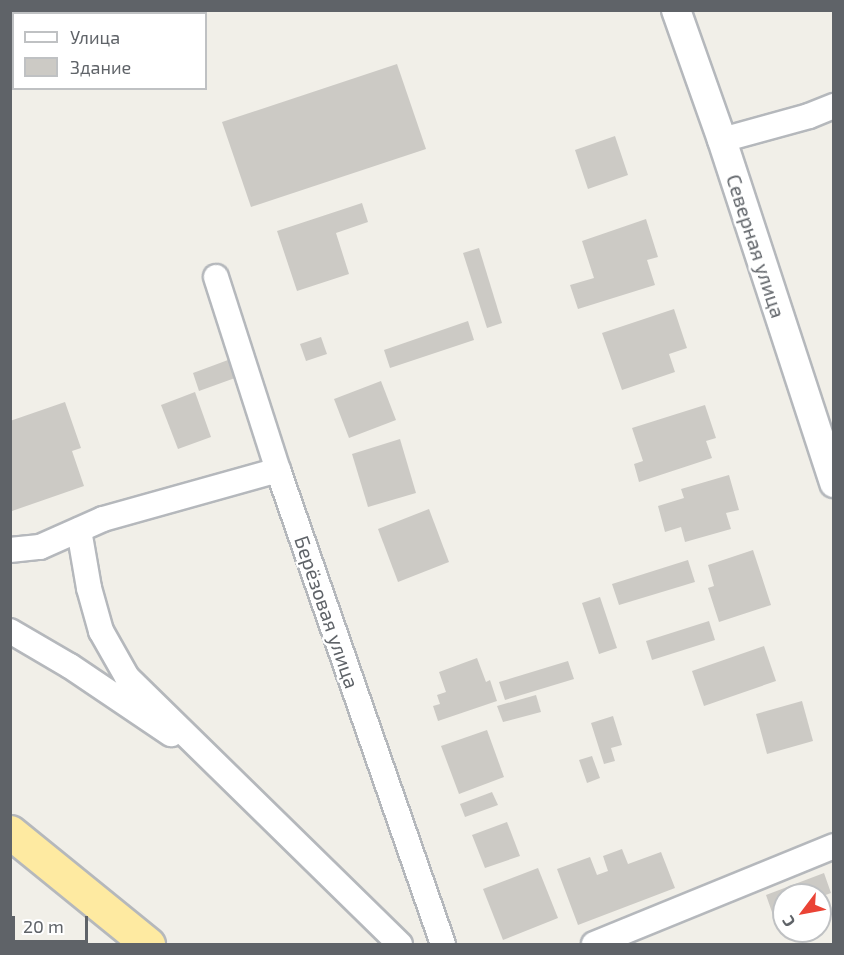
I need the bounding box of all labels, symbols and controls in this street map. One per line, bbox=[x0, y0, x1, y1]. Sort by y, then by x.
legend bbox=[12, 12, 207, 90]
text: Улица bbox=[70, 26, 120, 48]
text: Здание bbox=[70, 56, 131, 78]
street label: Северная улица bbox=[722, 171, 790, 321]
street label: Берёзовая улица bbox=[290, 533, 364, 691]
north arrow bbox=[772, 883, 832, 943]
scale bar bbox=[15, 904, 92, 942]
text: С bbox=[777, 913, 799, 931]
text: 20 m bbox=[23, 915, 64, 937]

